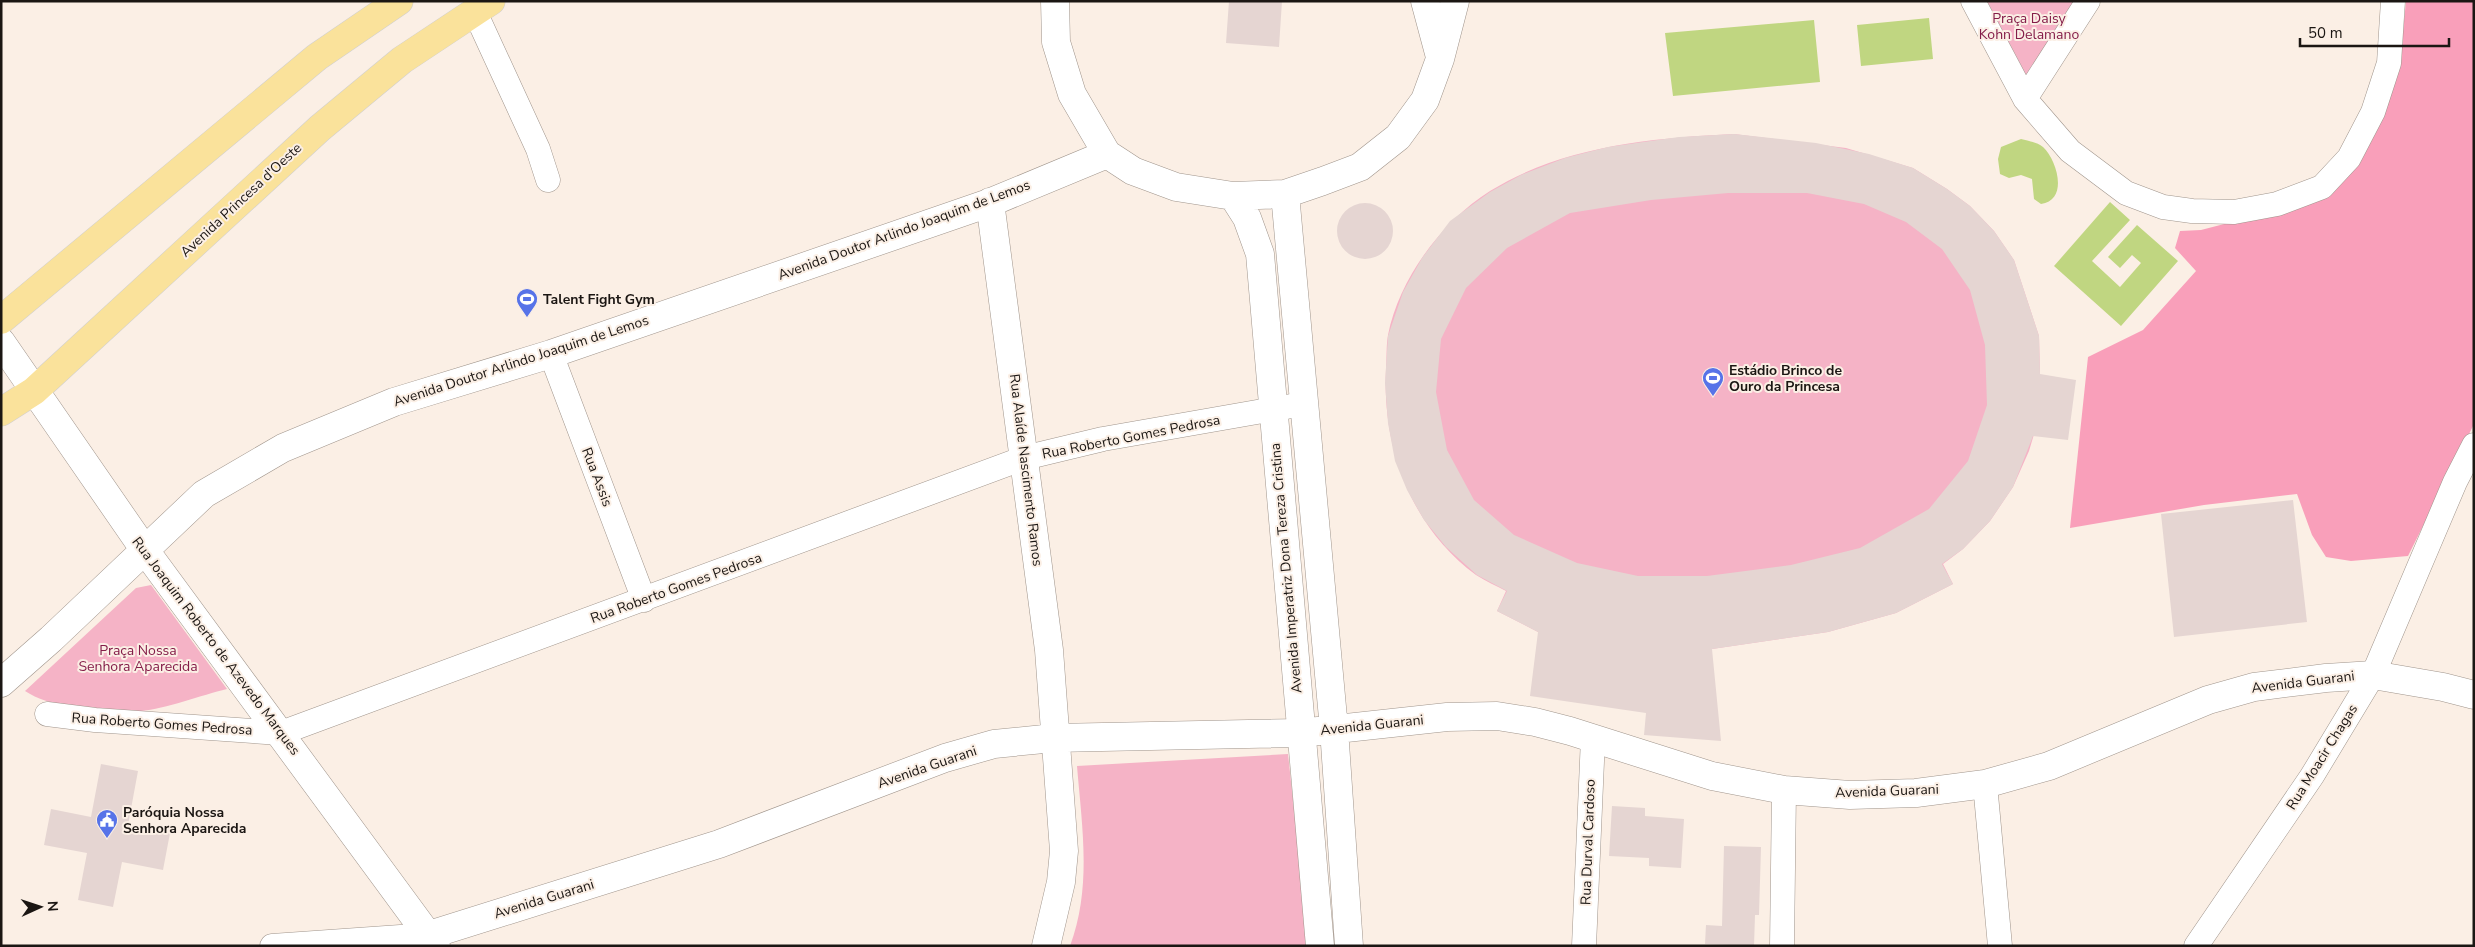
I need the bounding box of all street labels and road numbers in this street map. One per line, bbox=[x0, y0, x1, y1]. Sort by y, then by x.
street label: Avenida Princesa d'Oeste bbox=[176, 139, 306, 261]
street label: Avenida Doutor Arlindo Joaquim de Lemos bbox=[775, 175, 1033, 285]
street label: Avenida Doutor Arlindo Joaquim de Lemos bbox=[391, 311, 651, 411]
street label: Rua Alaíde Nascimento Ramos bbox=[1005, 373, 1047, 567]
street label: Rua Roberto Gomes Pedrosa bbox=[1040, 410, 1222, 464]
street label: Avenida Imperatriz Dona Tereza Cristina bbox=[1266, 442, 1306, 694]
street label: Rua Assis bbox=[577, 445, 617, 509]
street label: Rua Joaquim Roberto de Azevedo Marques bbox=[128, 533, 305, 759]
street label: Rua Roberto Gomes Pedrosa bbox=[588, 548, 764, 628]
street label: Avenida Guarani bbox=[2250, 666, 2356, 698]
street label: Rua Moacir Chagas bbox=[2282, 700, 2362, 813]
street label: Rua Roberto Gomes Pedrosa bbox=[71, 708, 253, 740]
street label: Avenida Guarani bbox=[1319, 710, 1425, 740]
street label: Avenida Guarani bbox=[875, 741, 979, 793]
street label: Rua Durval Cardoso bbox=[1576, 778, 1600, 905]
street label: Avenida Guarani bbox=[1835, 780, 1939, 802]
street label: Avenida Guarani bbox=[492, 875, 596, 923]

